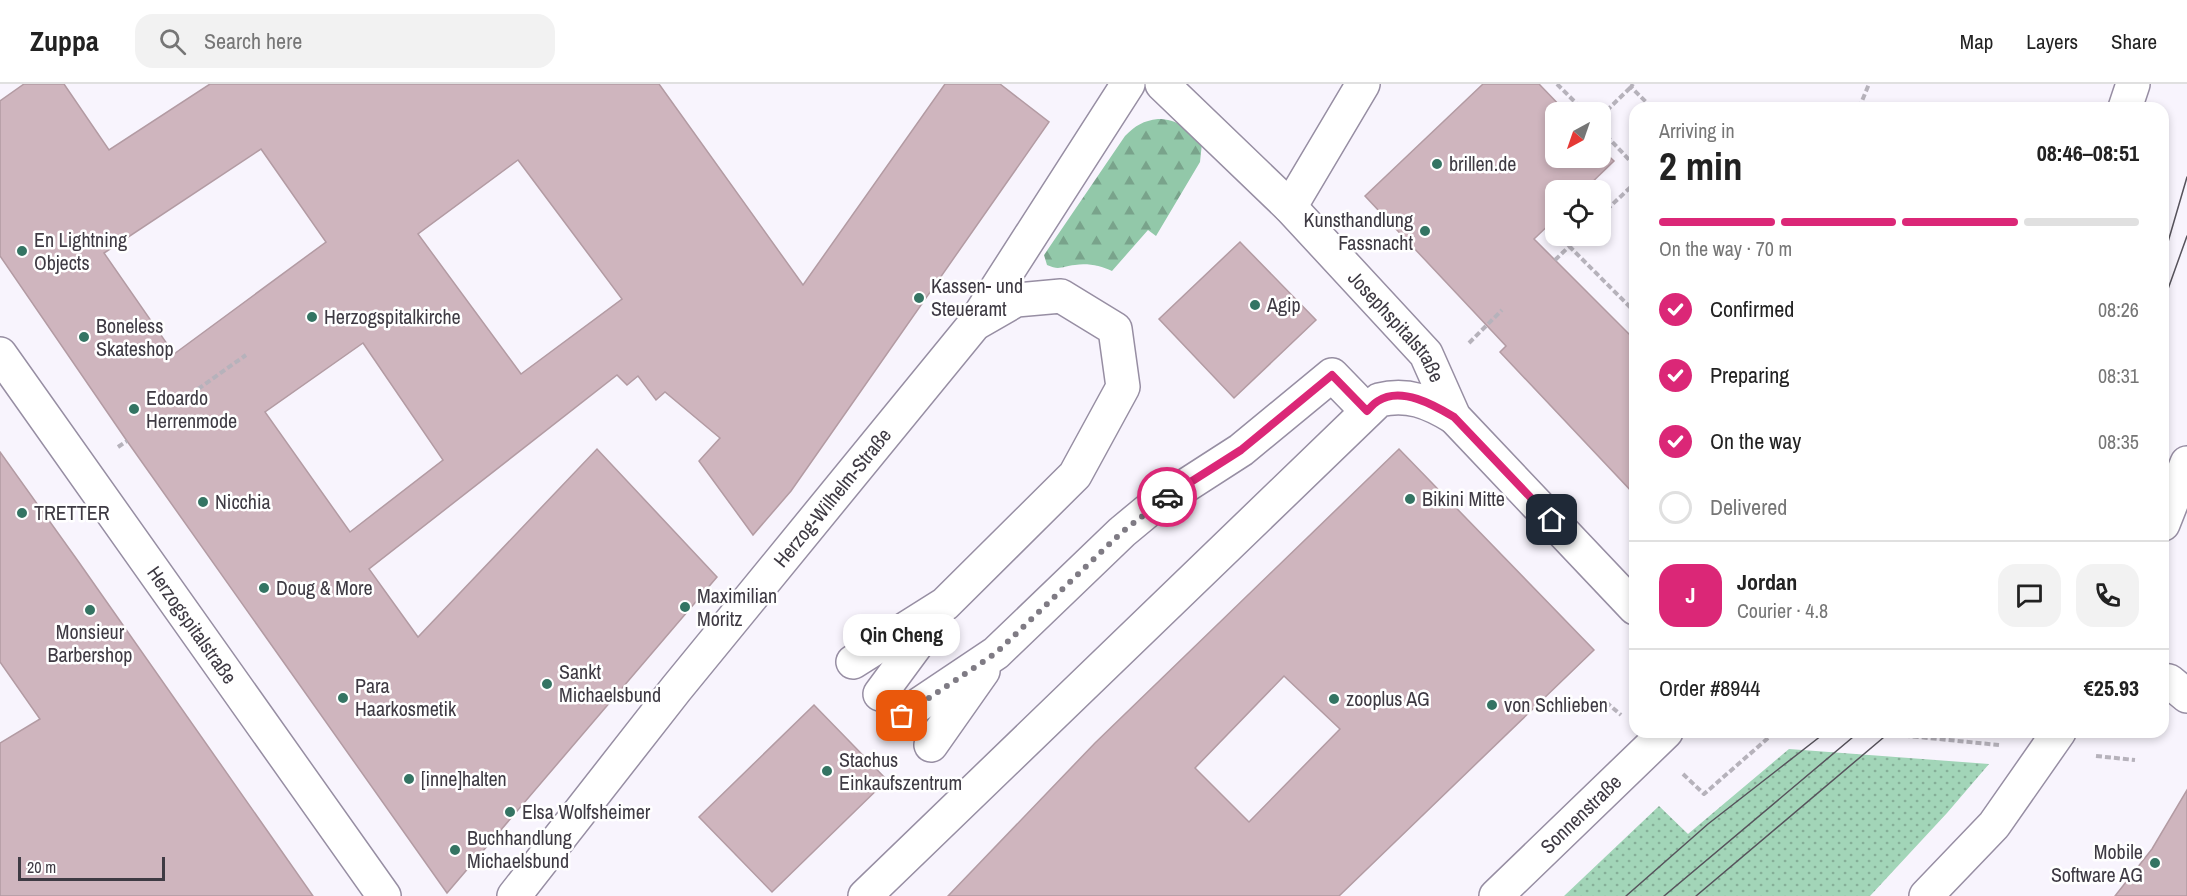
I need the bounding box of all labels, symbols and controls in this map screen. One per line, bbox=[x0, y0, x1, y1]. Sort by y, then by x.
search box bbox=[135, 14, 555, 68]
text: Zuppa bbox=[30, 22, 99, 60]
icon: search bbox=[156, 25, 189, 58]
text: Search here bbox=[204, 26, 302, 56]
text: Map bbox=[1960, 27, 1993, 56]
text: Layers bbox=[2026, 27, 2078, 56]
text: Share bbox=[2111, 27, 2157, 56]
north arrow bbox=[1545, 102, 1611, 168]
map controls bbox=[1545, 102, 1611, 246]
text: Arriving in bbox=[1659, 117, 1735, 144]
text: 08:46–08:51 bbox=[2037, 138, 2139, 168]
text: 2 min bbox=[1659, 140, 1743, 192]
place label: brillen.de bbox=[1449, 150, 1516, 177]
marker: brillen.de bbox=[1430, 157, 1444, 171]
button: locate bbox=[1545, 180, 1611, 246]
place label: Kunsthandlung Fassnacht bbox=[1304, 206, 1413, 256]
marker: Kunsthandlung Fassnacht bbox=[1418, 224, 1432, 238]
place label: En Lightning Objects bbox=[34, 226, 127, 276]
text: On the way · 70 m bbox=[1659, 235, 1792, 262]
marker: En Lightning Objects bbox=[15, 244, 29, 258]
street label: Josephspitalstraße bbox=[1342, 264, 1451, 386]
place label: Kassen- und Steueramt bbox=[931, 272, 1023, 322]
marker: Kassen- und Steueramt bbox=[912, 291, 926, 305]
place label: Agip bbox=[1266, 291, 1301, 318]
icon: check bbox=[1659, 293, 1692, 326]
text: Confirmed bbox=[1710, 294, 1794, 324]
text: 08:26 bbox=[2098, 296, 2139, 323]
marker: Agip bbox=[1248, 298, 1262, 312]
place label: Herzogspitalkirche bbox=[324, 303, 461, 330]
marker: Herzogspitalkirche bbox=[305, 310, 319, 324]
place label: Boneless Skateshop bbox=[96, 312, 174, 362]
marker: Boneless Skateshop bbox=[77, 330, 91, 344]
icon: check bbox=[1659, 359, 1692, 392]
text: Preparing bbox=[1710, 360, 1789, 390]
text: 08:31 bbox=[2098, 362, 2139, 389]
place label: Edoardo Herrenmode bbox=[146, 384, 237, 434]
marker: Edoardo Herrenmode bbox=[127, 402, 141, 416]
street label: Herzog-Wilhelm-Straße bbox=[767, 422, 897, 573]
icon: check bbox=[1659, 425, 1692, 458]
text: On the way bbox=[1710, 426, 1801, 456]
text: 08:35 bbox=[2098, 428, 2139, 455]
courier bbox=[1137, 467, 1197, 527]
icon: car bbox=[1151, 481, 1184, 514]
place label: Bikini Mitte bbox=[1422, 485, 1505, 512]
place label: Nicchia bbox=[215, 488, 271, 515]
marker: Bikini Mitte bbox=[1403, 492, 1417, 506]
text: Delivered bbox=[1710, 492, 1787, 522]
pin bbox=[1526, 494, 1577, 545]
marker: Nicchia bbox=[196, 495, 210, 509]
place label: TRETTER bbox=[34, 499, 110, 526]
icon: home bbox=[1535, 503, 1568, 536]
marker: TRETTER bbox=[15, 506, 29, 520]
street label: Herzogspitalstraße bbox=[141, 560, 243, 689]
button: chat bbox=[1998, 564, 2061, 627]
button: phone bbox=[2076, 564, 2139, 627]
text: Jordan bbox=[1737, 567, 1797, 597]
place label: Doug & More bbox=[276, 574, 373, 601]
text: J bbox=[1685, 580, 1696, 610]
marker: Doug & More bbox=[257, 581, 271, 595]
place label: Maximilian Moritz bbox=[697, 582, 777, 632]
text: Courier · 4.8 bbox=[1737, 597, 1828, 624]
marker: Maximilian Moritz bbox=[678, 600, 692, 614]
marker: Monsieur Barbershop bbox=[83, 603, 97, 617]
callout: Qin Cheng bbox=[844, 614, 960, 656]
place label: Monsieur Barbershop bbox=[48, 618, 132, 668]
text: Qin Cheng bbox=[860, 621, 943, 648]
place label: Sankt Michaelsbund bbox=[559, 658, 661, 708]
place label: Para Haarkosmetik bbox=[355, 672, 457, 722]
text: Order #8944 bbox=[1659, 673, 1760, 703]
text: €25.93 bbox=[2084, 673, 2139, 703]
marker: Sankt Michaelsbund bbox=[540, 677, 554, 691]
place label: zooplus AG bbox=[1346, 685, 1430, 712]
pin bbox=[876, 690, 927, 741]
marker: Para Haarkosmetik bbox=[336, 691, 350, 705]
place label: von Schlieben bbox=[1504, 691, 1608, 718]
marker: zooplus AG bbox=[1327, 692, 1341, 706]
marker: von Schlieben bbox=[1485, 698, 1499, 712]
icon: bag bbox=[885, 699, 918, 732]
place label: Stachus Einkaufszentrum bbox=[839, 746, 962, 796]
marker: Stachus Einkaufszentrum bbox=[820, 764, 834, 778]
place label: [inne]halten bbox=[421, 765, 507, 792]
street label: Sonnenstraße bbox=[1534, 768, 1627, 859]
marker: [inne]halten bbox=[402, 772, 416, 786]
place label: Elsa Wolfsheimer bbox=[522, 798, 651, 825]
marker: Elsa Wolfsheimer bbox=[503, 805, 517, 819]
place label: Buchhandlung Michaelsbund bbox=[467, 824, 572, 874]
place label: Mobile Software AG bbox=[2051, 838, 2143, 888]
marker: Buchhandlung Michaelsbund bbox=[448, 843, 462, 857]
scale bar bbox=[18, 854, 165, 882]
text: 20 m bbox=[27, 856, 56, 878]
marker: Mobile Software AG bbox=[2148, 856, 2162, 870]

